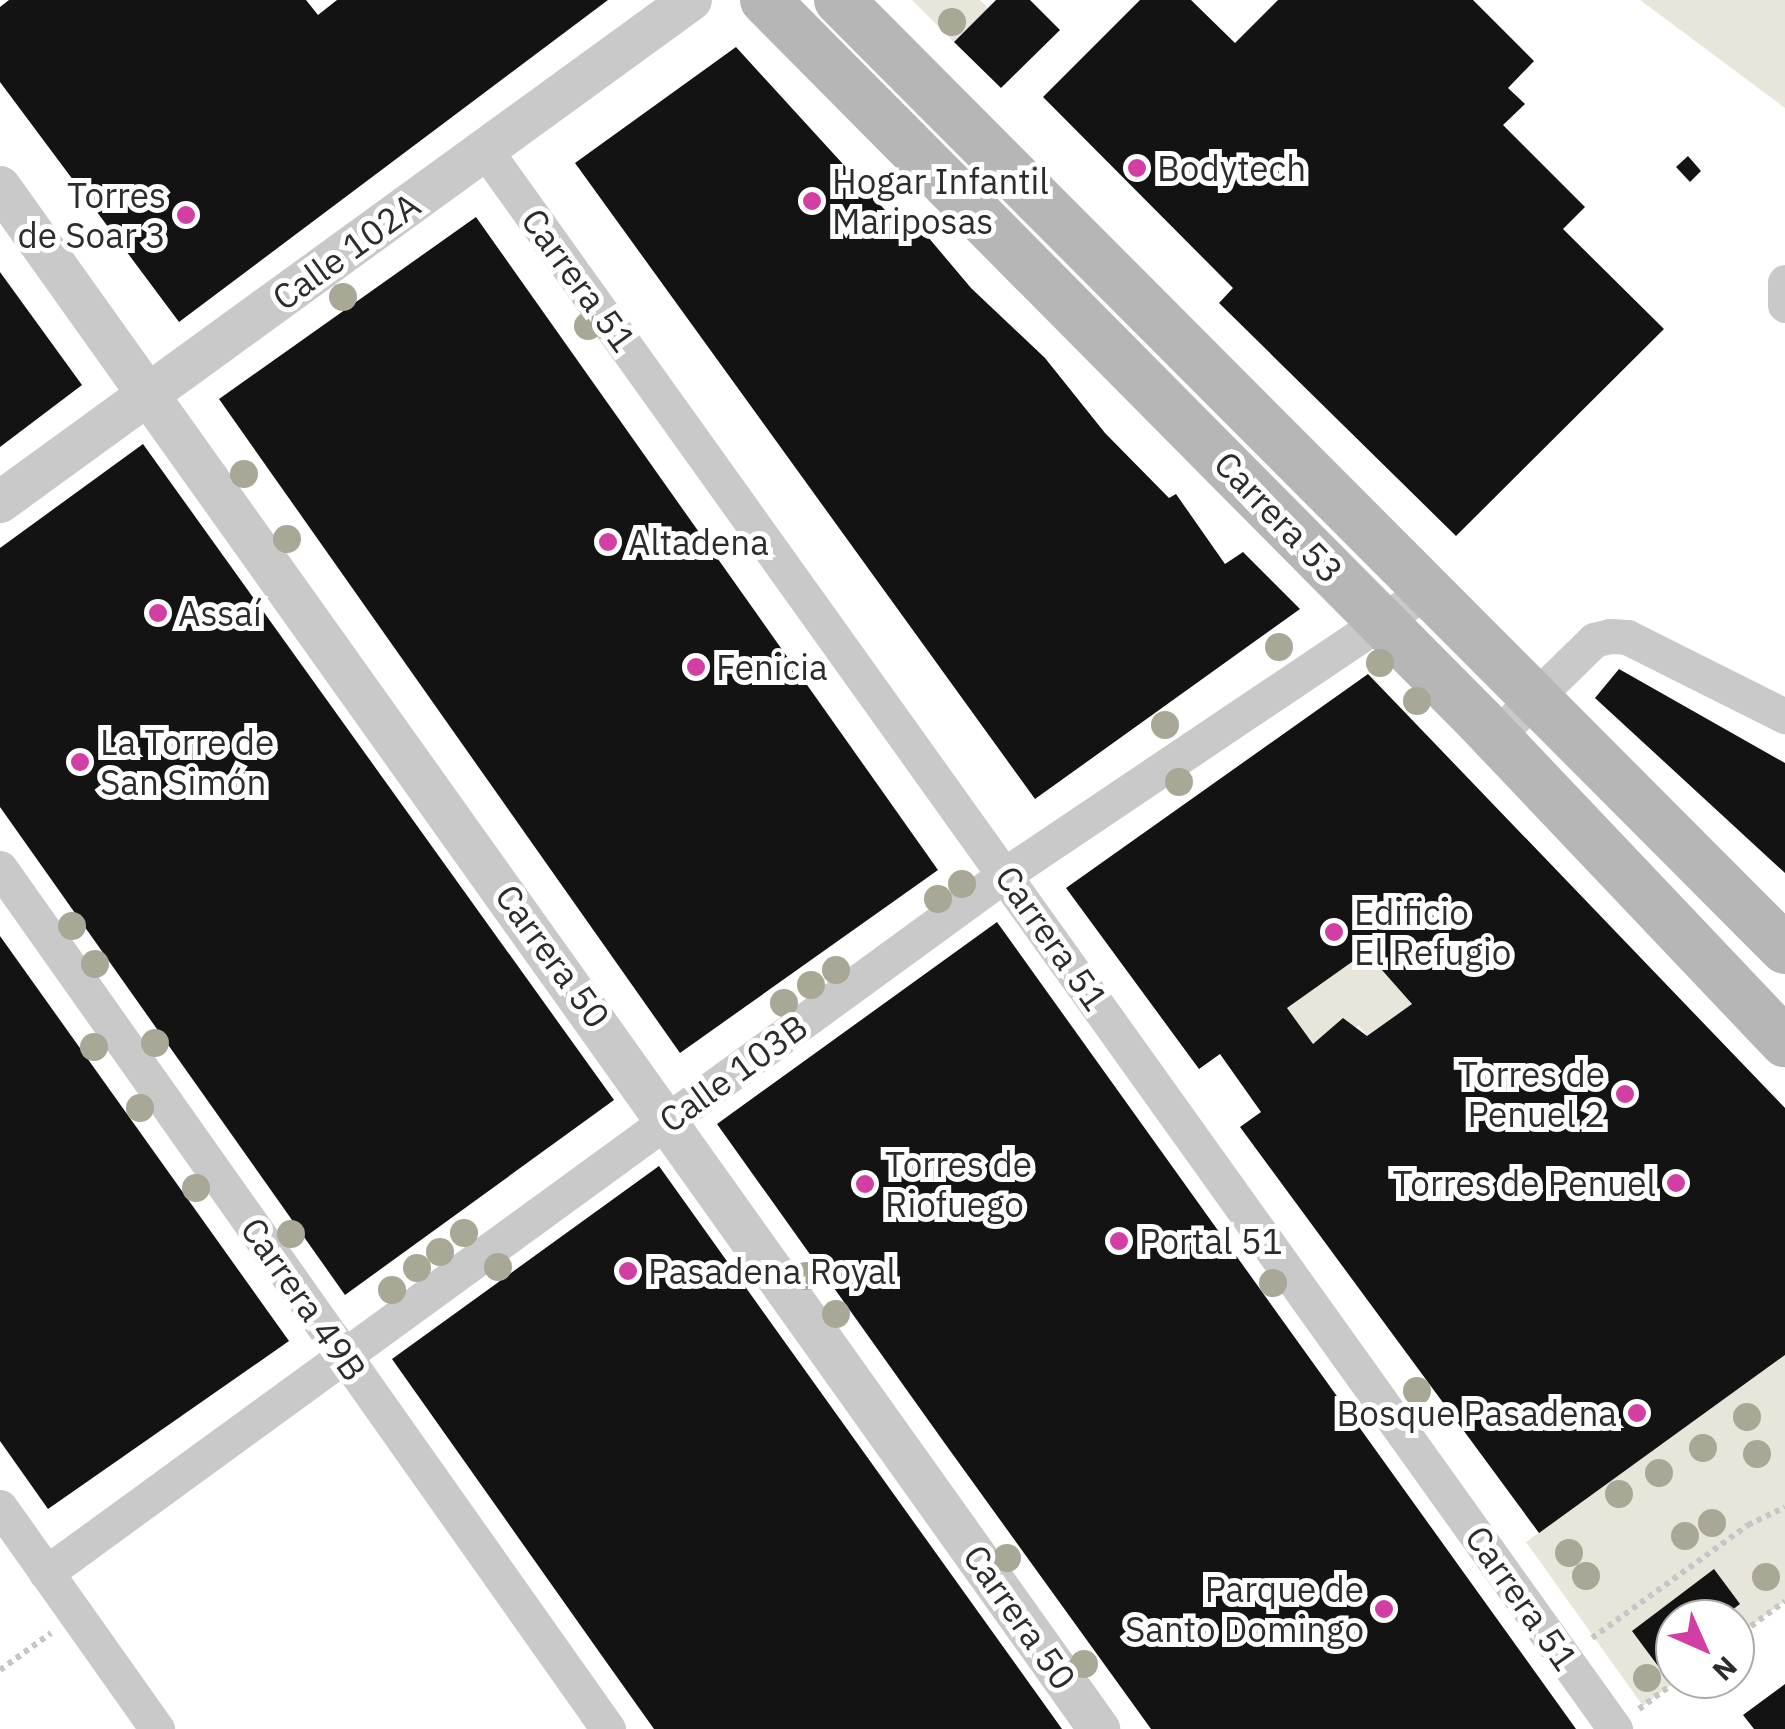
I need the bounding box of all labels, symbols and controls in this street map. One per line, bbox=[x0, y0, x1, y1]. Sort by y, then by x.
place label: Bodytech bbox=[1157, 147, 1306, 189]
marker: Bodytech bbox=[1126, 157, 1148, 179]
place label: Hogar Infantil Mariposas bbox=[832, 160, 1049, 242]
place label: Torres de Soar 3 bbox=[17, 174, 166, 256]
street label: Calle 102A bbox=[264, 183, 428, 319]
marker: Hogar Infantil Mariposas bbox=[801, 190, 823, 212]
street label: Carrera 51 bbox=[513, 200, 645, 360]
marker: Torres de Soar 3 bbox=[175, 204, 197, 226]
street label: Carrera 53 bbox=[1206, 442, 1352, 592]
place label: Altadena bbox=[628, 521, 769, 563]
marker: Altadena bbox=[597, 531, 619, 553]
place label: Assaí bbox=[178, 592, 262, 634]
marker: Assaí bbox=[147, 602, 169, 624]
place label: Fenicia bbox=[716, 646, 828, 688]
marker: Fenicia bbox=[685, 656, 707, 678]
place label: La Torre de San Simón bbox=[100, 721, 274, 803]
marker: La Torre de San Simón bbox=[69, 751, 91, 773]
street label: Carrera 51 bbox=[987, 858, 1117, 1018]
street label: Carrera 50 bbox=[487, 876, 619, 1036]
place label: Edificio El Refugio bbox=[1354, 891, 1511, 973]
marker: Edificio El Refugio bbox=[1323, 921, 1345, 943]
street label: Calle 103B bbox=[651, 1005, 815, 1141]
place label: Torres de Penuel 2 bbox=[1458, 1053, 1605, 1135]
marker: Torres de Penuel 2 bbox=[1614, 1083, 1636, 1105]
place label: Torres de Riofuego bbox=[885, 1143, 1032, 1225]
place label: Torres de Penuel bbox=[1393, 1162, 1656, 1204]
marker: Torres de Penuel bbox=[1665, 1172, 1687, 1194]
marker: Torres de Riofuego bbox=[854, 1173, 876, 1195]
street label: Carrera 49B bbox=[232, 1209, 376, 1389]
place label: Portal 51 bbox=[1139, 1220, 1283, 1262]
marker: Portal 51 bbox=[1108, 1230, 1130, 1252]
place label: Pasadena Royal bbox=[648, 1250, 896, 1292]
marker: Pasadena Royal bbox=[617, 1260, 639, 1282]
place label: Bosque Pasadena bbox=[1336, 1392, 1617, 1434]
marker: Bosque Pasadena bbox=[1626, 1402, 1648, 1424]
street label: Carrera 51 bbox=[1457, 1518, 1587, 1678]
street label: Carrera 50 bbox=[955, 1537, 1085, 1697]
place label: Parque de Santo Domingo bbox=[1125, 1568, 1364, 1650]
marker: Parque de Santo Domingo bbox=[1373, 1598, 1395, 1620]
north arrow bbox=[1655, 1599, 1755, 1699]
text: N bbox=[1705, 1649, 1745, 1689]

